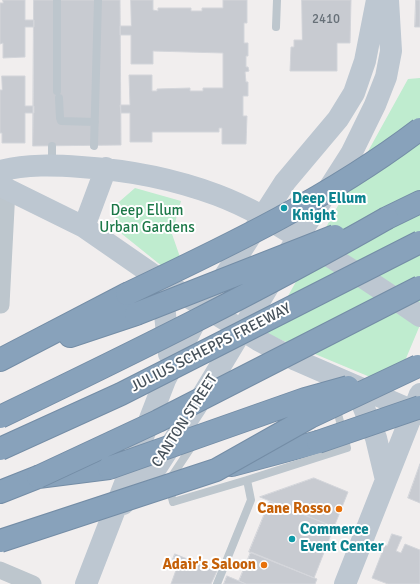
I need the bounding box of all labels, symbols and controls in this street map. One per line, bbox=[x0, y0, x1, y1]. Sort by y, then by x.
house number: 2410 bbox=[312, 12, 340, 28]
place label: Deep Ellum Knight bbox=[292, 190, 366, 225]
park label: Deep Ellum Urban Gardens bbox=[99, 202, 195, 237]
marker: Deep Ellum Knight bbox=[279, 203, 289, 213]
street label: JULIUS SCHEPPS FREEWAY bbox=[128, 300, 294, 396]
street label: CANTON STREET bbox=[148, 371, 222, 471]
place label: Cane Rosso bbox=[257, 500, 331, 518]
marker: Cane Rosso bbox=[334, 504, 344, 514]
place label: Commerce Event Center bbox=[300, 521, 384, 556]
marker: Commerce Event Center bbox=[287, 534, 297, 544]
place label: Adair's Saloon bbox=[162, 556, 256, 574]
marker: Adair's Saloon bbox=[259, 560, 269, 570]

